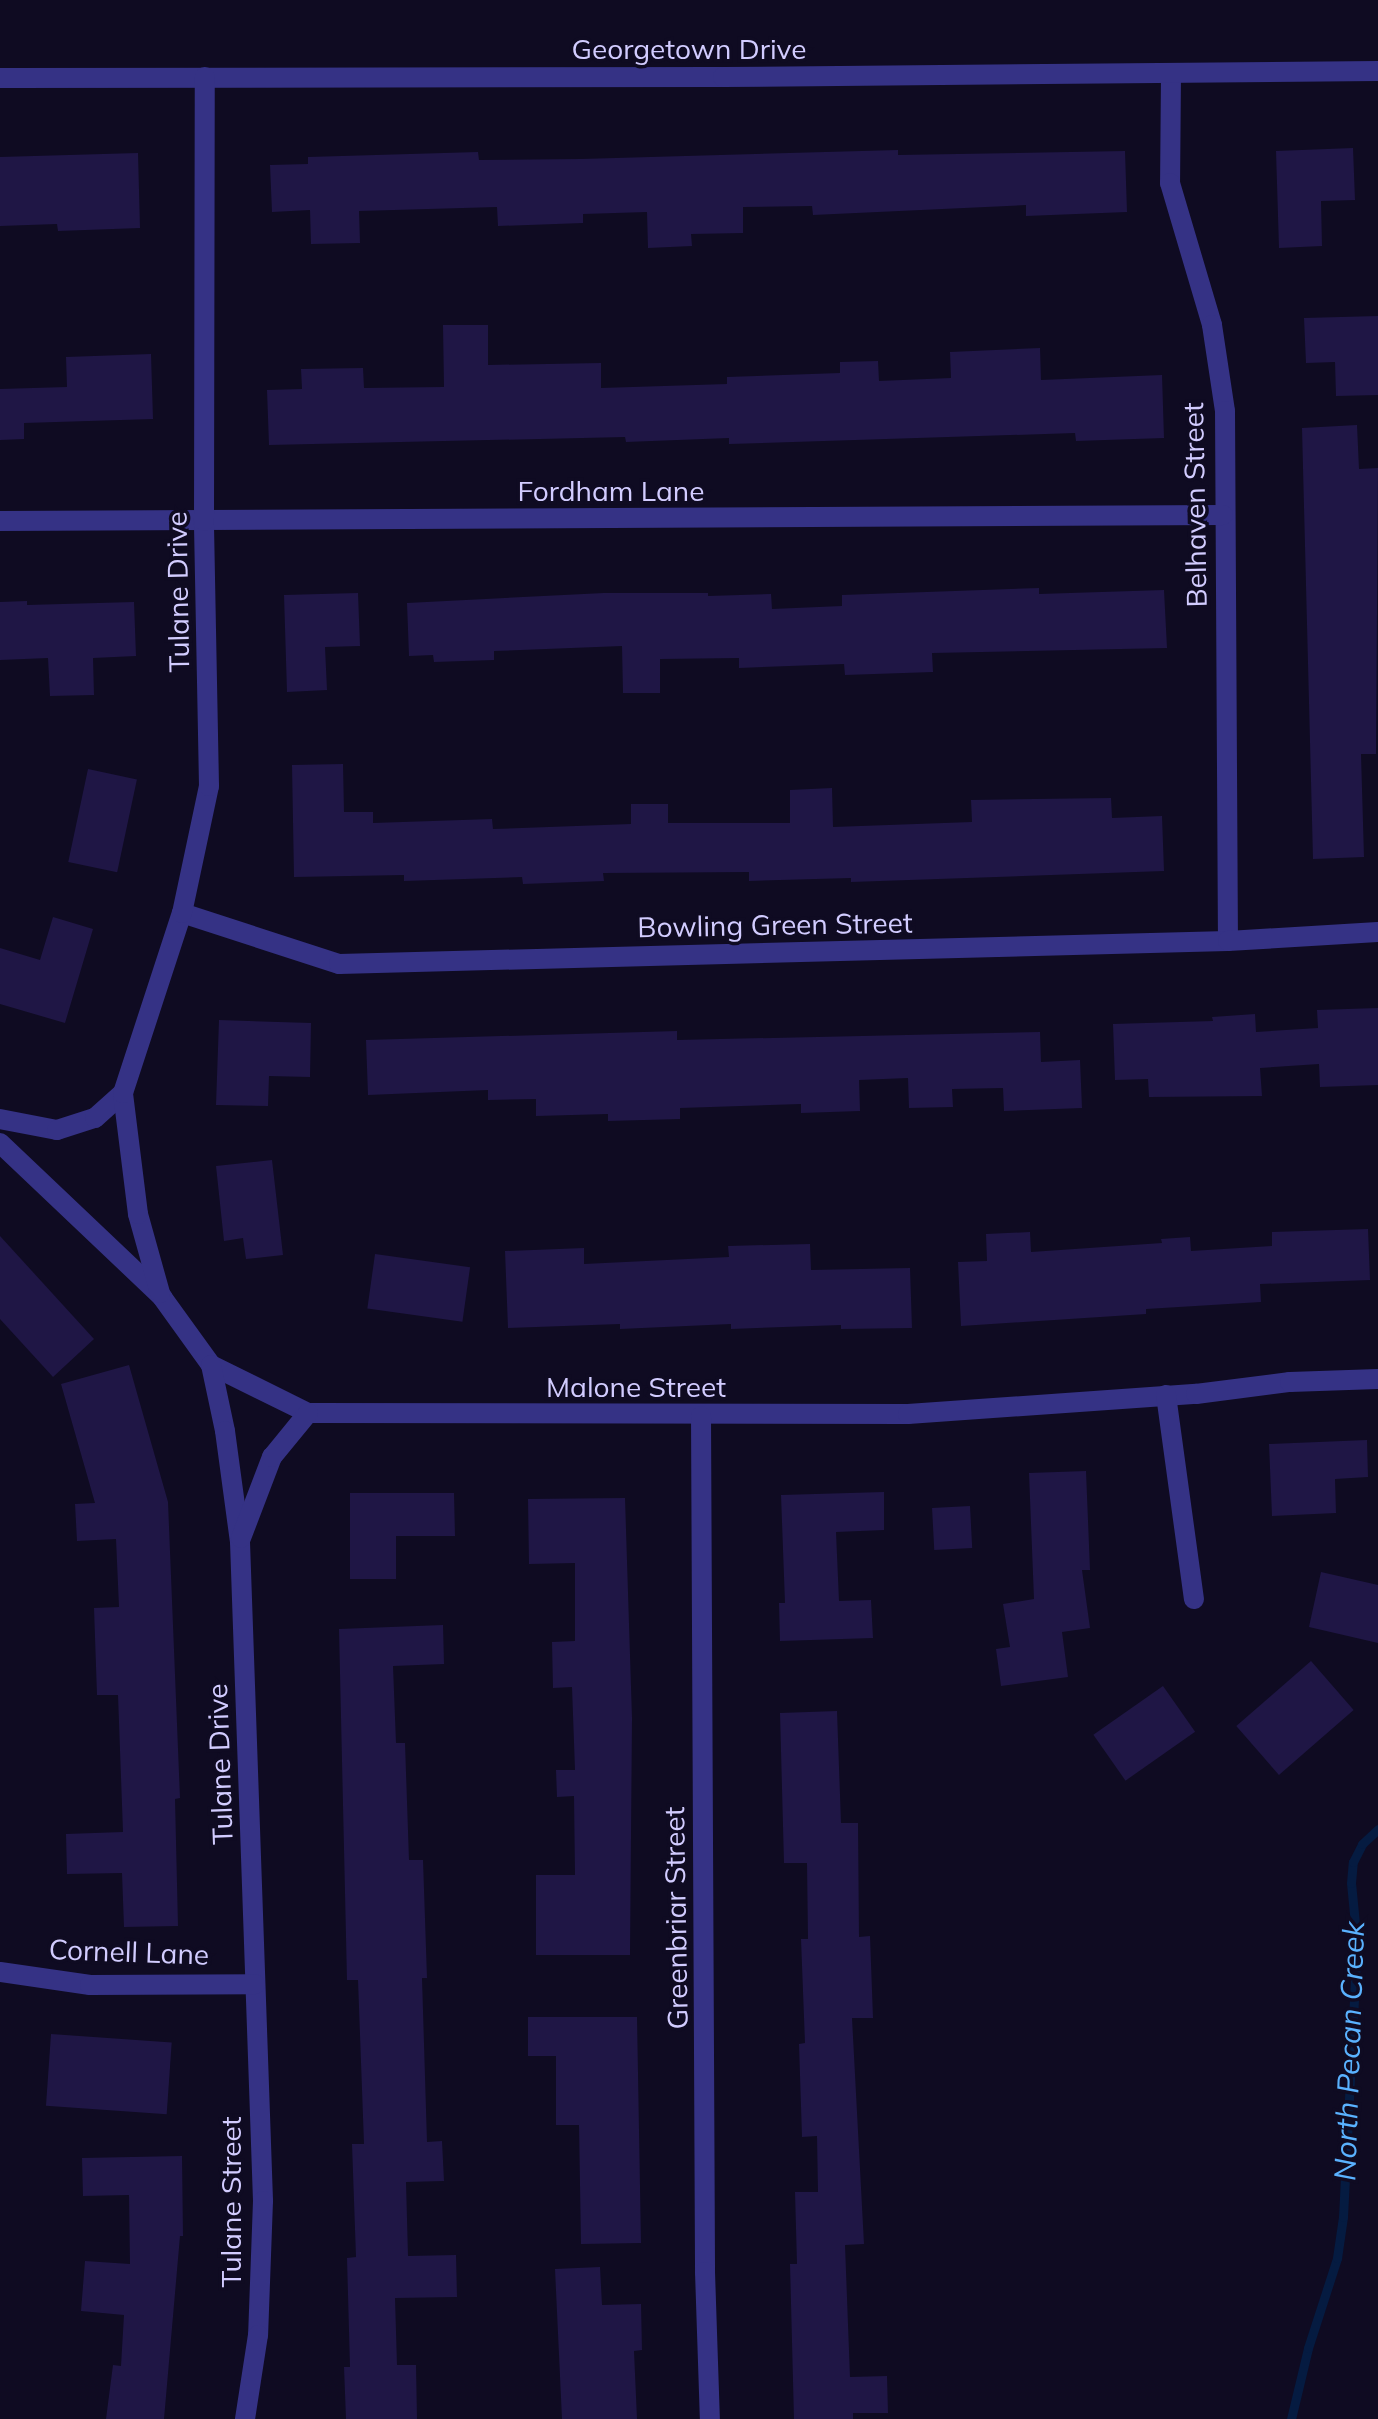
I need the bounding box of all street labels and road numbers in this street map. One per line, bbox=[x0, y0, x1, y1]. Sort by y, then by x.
street label: Georgetown Drive bbox=[572, 32, 806, 66]
street label: Belhaven Street bbox=[1176, 402, 1214, 608]
street label: Fordham Lane bbox=[518, 474, 704, 508]
street label: Tulane Drive bbox=[160, 511, 196, 673]
street label: Bowling Green Street bbox=[637, 906, 913, 944]
street label: Malone Street bbox=[546, 1370, 726, 1404]
street label: Tulane Drive bbox=[200, 1683, 240, 1845]
street label: Greenbriar Street bbox=[657, 1806, 695, 2030]
street label: Cornell Lane bbox=[48, 1932, 210, 1972]
street label: Tulane Street bbox=[214, 2117, 248, 2287]

